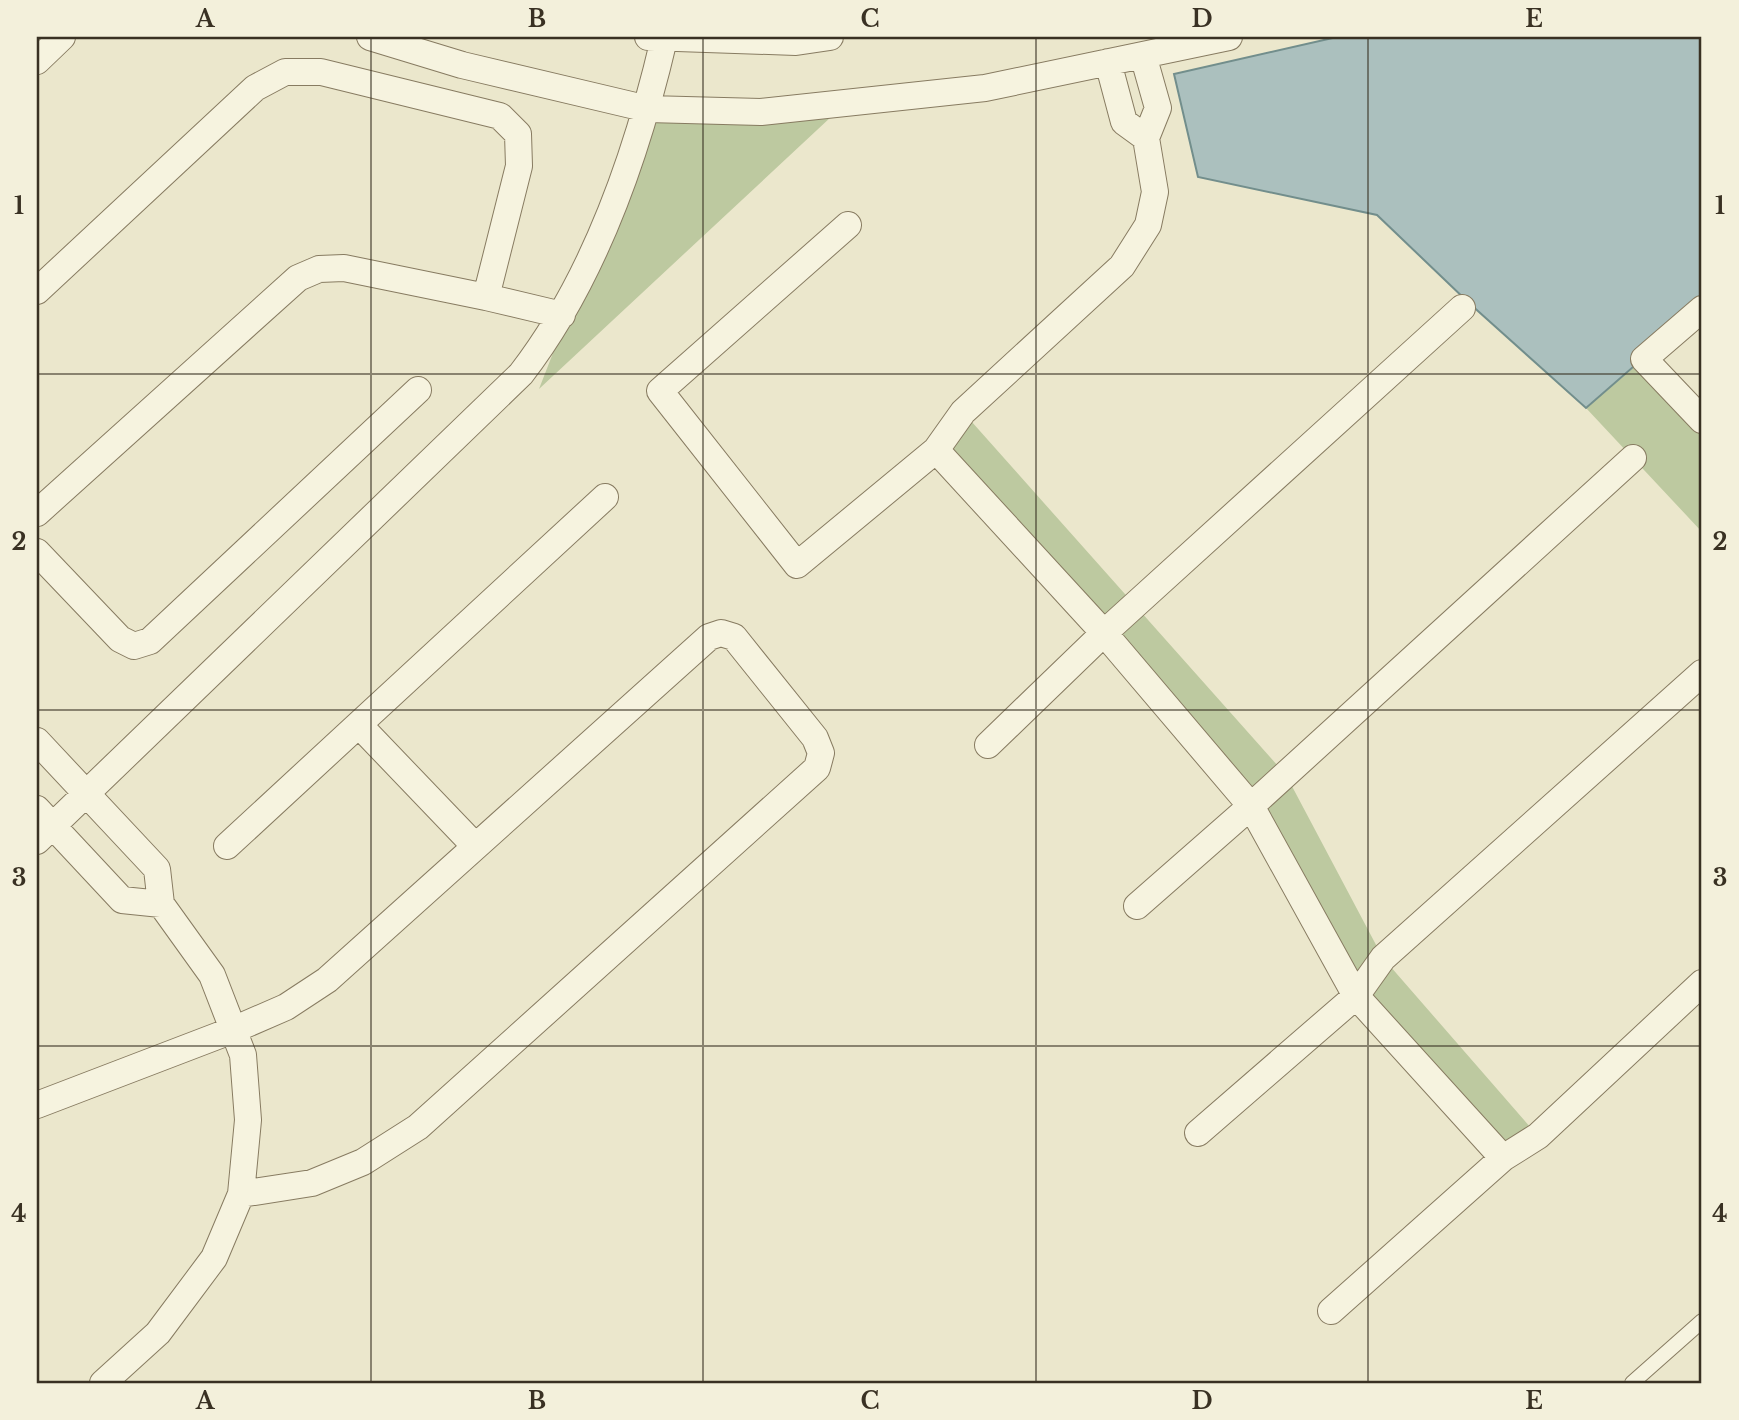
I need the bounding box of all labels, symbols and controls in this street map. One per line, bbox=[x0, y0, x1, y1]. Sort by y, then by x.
text: A bbox=[195, 5, 216, 33]
text: B bbox=[528, 5, 546, 33]
text: C bbox=[861, 5, 879, 33]
text: D bbox=[1191, 5, 1213, 33]
text: E bbox=[1525, 5, 1543, 33]
text: 1 bbox=[14, 192, 24, 220]
text: 1 bbox=[1715, 192, 1725, 220]
text: 2 bbox=[12, 528, 26, 556]
text: 2 bbox=[1713, 528, 1727, 556]
text: 3 bbox=[12, 864, 26, 892]
text: 3 bbox=[1713, 864, 1727, 892]
text: 4 bbox=[11, 1200, 27, 1228]
text: 4 bbox=[1712, 1200, 1728, 1228]
text: A bbox=[195, 1387, 216, 1415]
text: B bbox=[528, 1387, 546, 1415]
text: C bbox=[861, 1387, 879, 1415]
text: D bbox=[1191, 1387, 1213, 1415]
text: E bbox=[1525, 1387, 1543, 1415]

